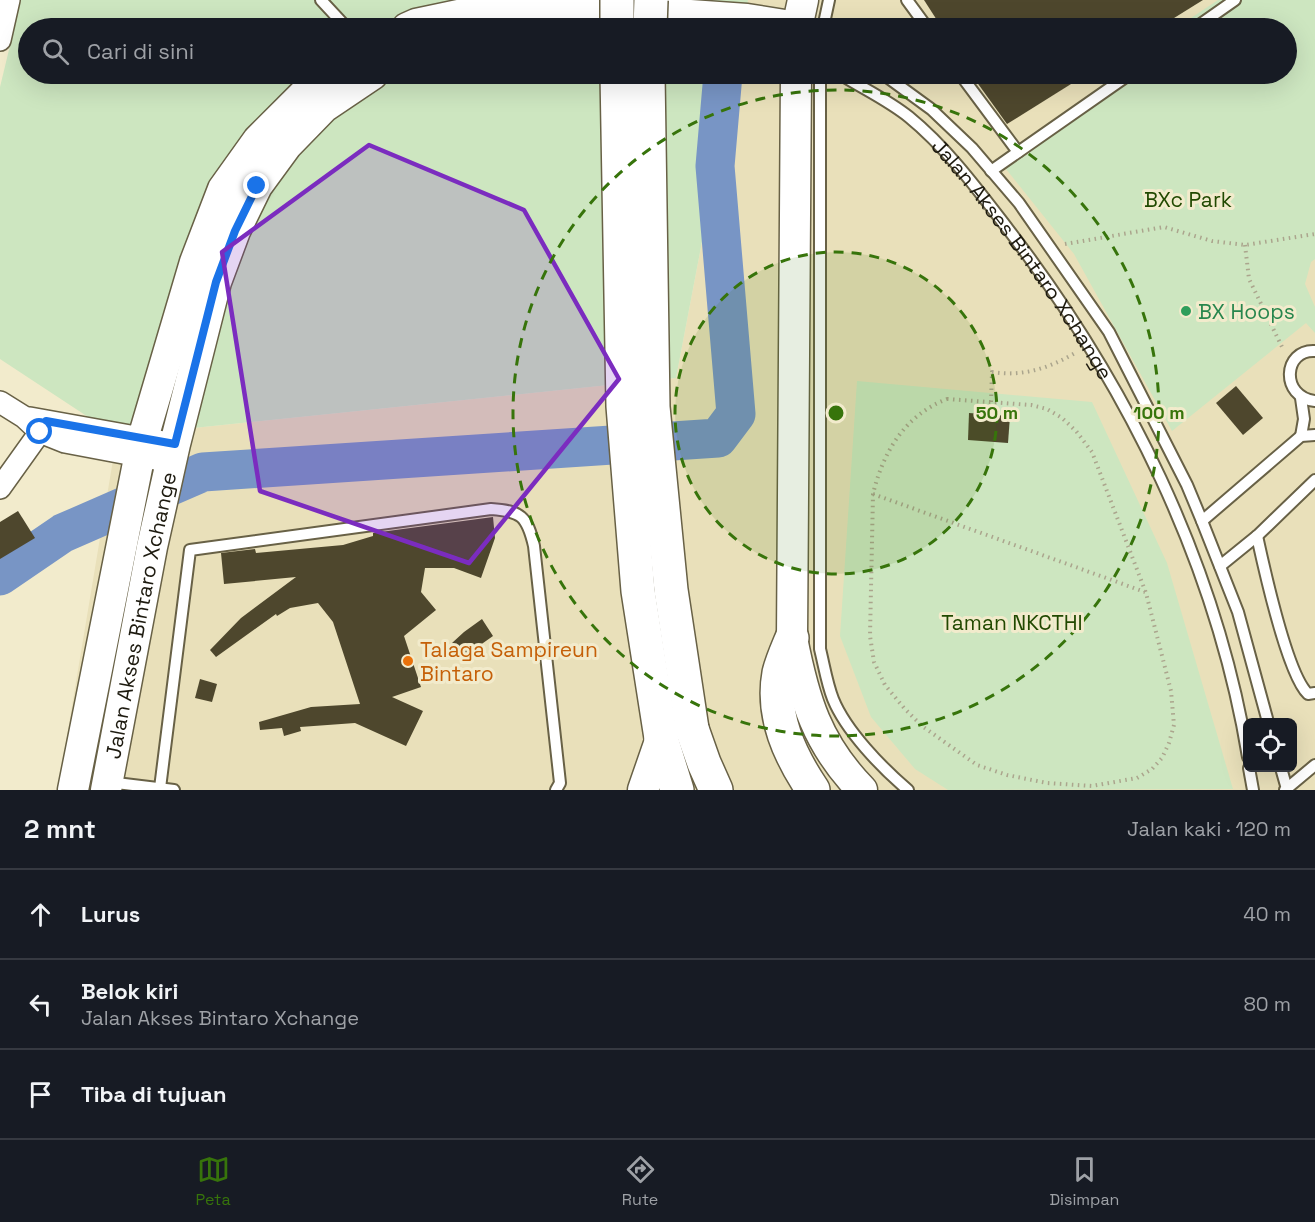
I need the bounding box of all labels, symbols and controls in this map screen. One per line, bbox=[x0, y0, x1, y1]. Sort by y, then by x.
search box bbox=[18, 18, 1297, 84]
icon: search bbox=[39, 35, 72, 68]
text: Cari di sini bbox=[87, 37, 194, 65]
street label: Jalan Akses Bintaro Xchange bbox=[926, 132, 1119, 384]
route end bbox=[243, 172, 269, 198]
park label: BXc Park bbox=[1144, 186, 1232, 213]
place label: BX Hoops bbox=[1198, 298, 1295, 325]
marker: BX Hoops bbox=[1179, 304, 1193, 318]
text: 50 m bbox=[976, 401, 1018, 424]
text: 100 m bbox=[1133, 401, 1185, 424]
centre of rings bbox=[826, 403, 846, 423]
route start bbox=[26, 418, 52, 444]
street label: Jalan Akses Bintaro Xchange bbox=[99, 469, 182, 761]
park label: Taman NKCTHI bbox=[941, 609, 1083, 636]
place label: Talaga Sampireun Bintaro bbox=[420, 636, 598, 687]
marker: Talaga Sampireun Bintaro bbox=[401, 654, 415, 668]
map controls bbox=[1243, 718, 1297, 772]
button: locate bbox=[1243, 718, 1297, 772]
text: 2 mnt bbox=[24, 812, 96, 846]
text: Jalan kaki · 120 m bbox=[1127, 816, 1291, 842]
icon: ahead bbox=[24, 898, 57, 931]
text: Lurus bbox=[81, 900, 140, 928]
text: 40 m bbox=[1243, 901, 1291, 927]
text: Belok kiri bbox=[81, 977, 178, 1005]
icon: left bbox=[24, 988, 57, 1021]
text: 80 m bbox=[1243, 991, 1291, 1017]
text: Jalan Akses Bintaro Xchange bbox=[81, 1005, 359, 1031]
icon: arrive bbox=[24, 1078, 57, 1111]
text: Tiba di tujuan bbox=[81, 1080, 227, 1108]
tab: Peta bbox=[196, 1153, 231, 1210]
tab: Rute bbox=[622, 1153, 658, 1210]
tab: Disimpan bbox=[1049, 1153, 1119, 1210]

